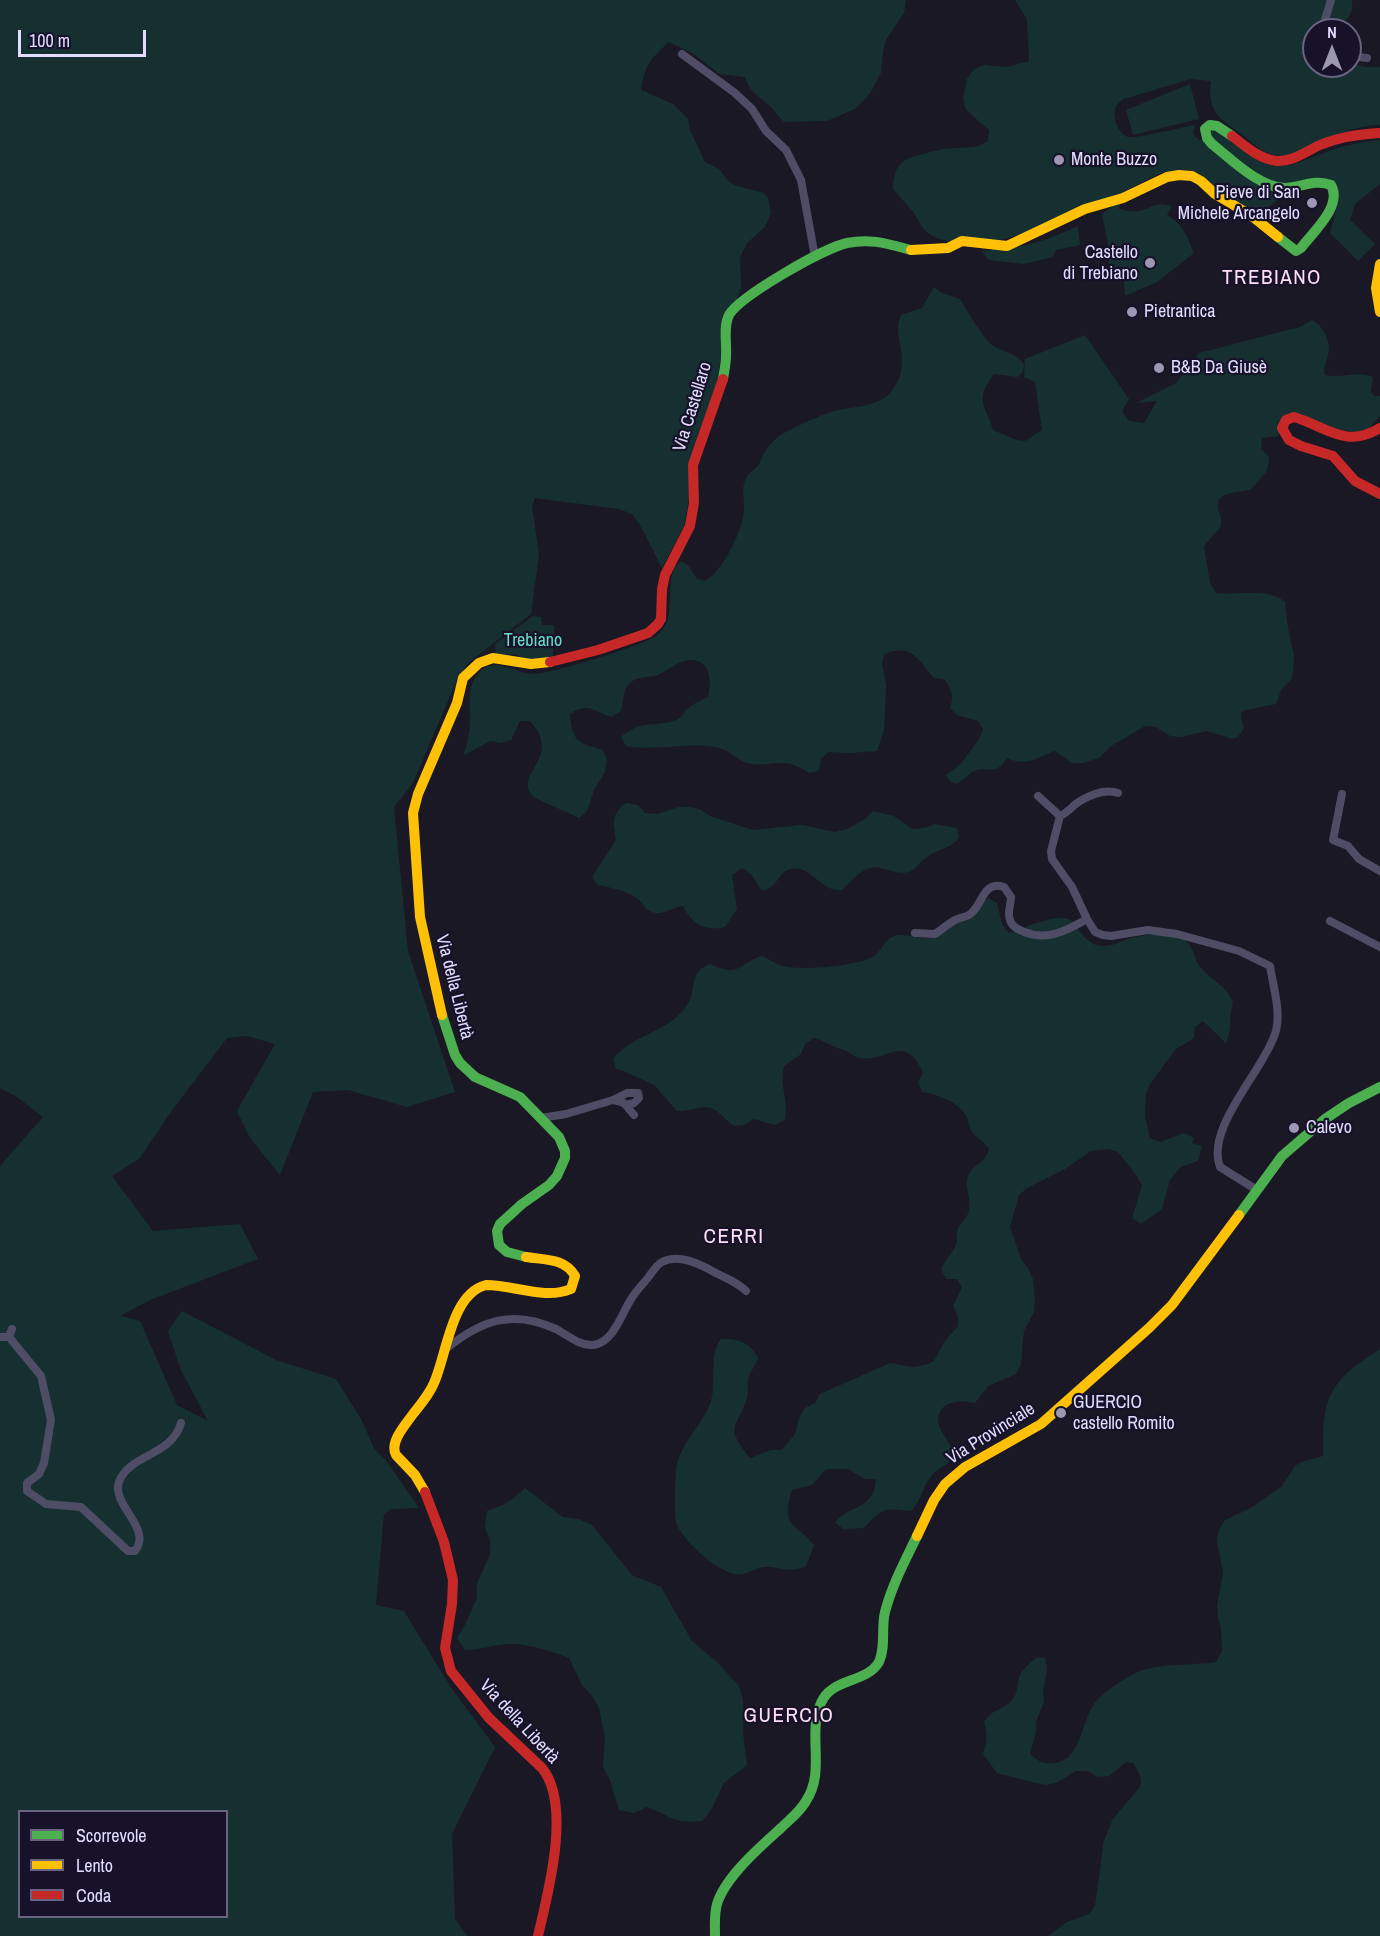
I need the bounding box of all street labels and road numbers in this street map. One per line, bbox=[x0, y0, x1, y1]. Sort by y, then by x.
street label: Via Castellaro bbox=[669, 360, 717, 454]
street label: Via della Libertà bbox=[431, 932, 477, 1042]
street label: Via Provinciale bbox=[943, 1398, 1039, 1470]
street label: Via della Libertà bbox=[475, 1675, 563, 1769]

